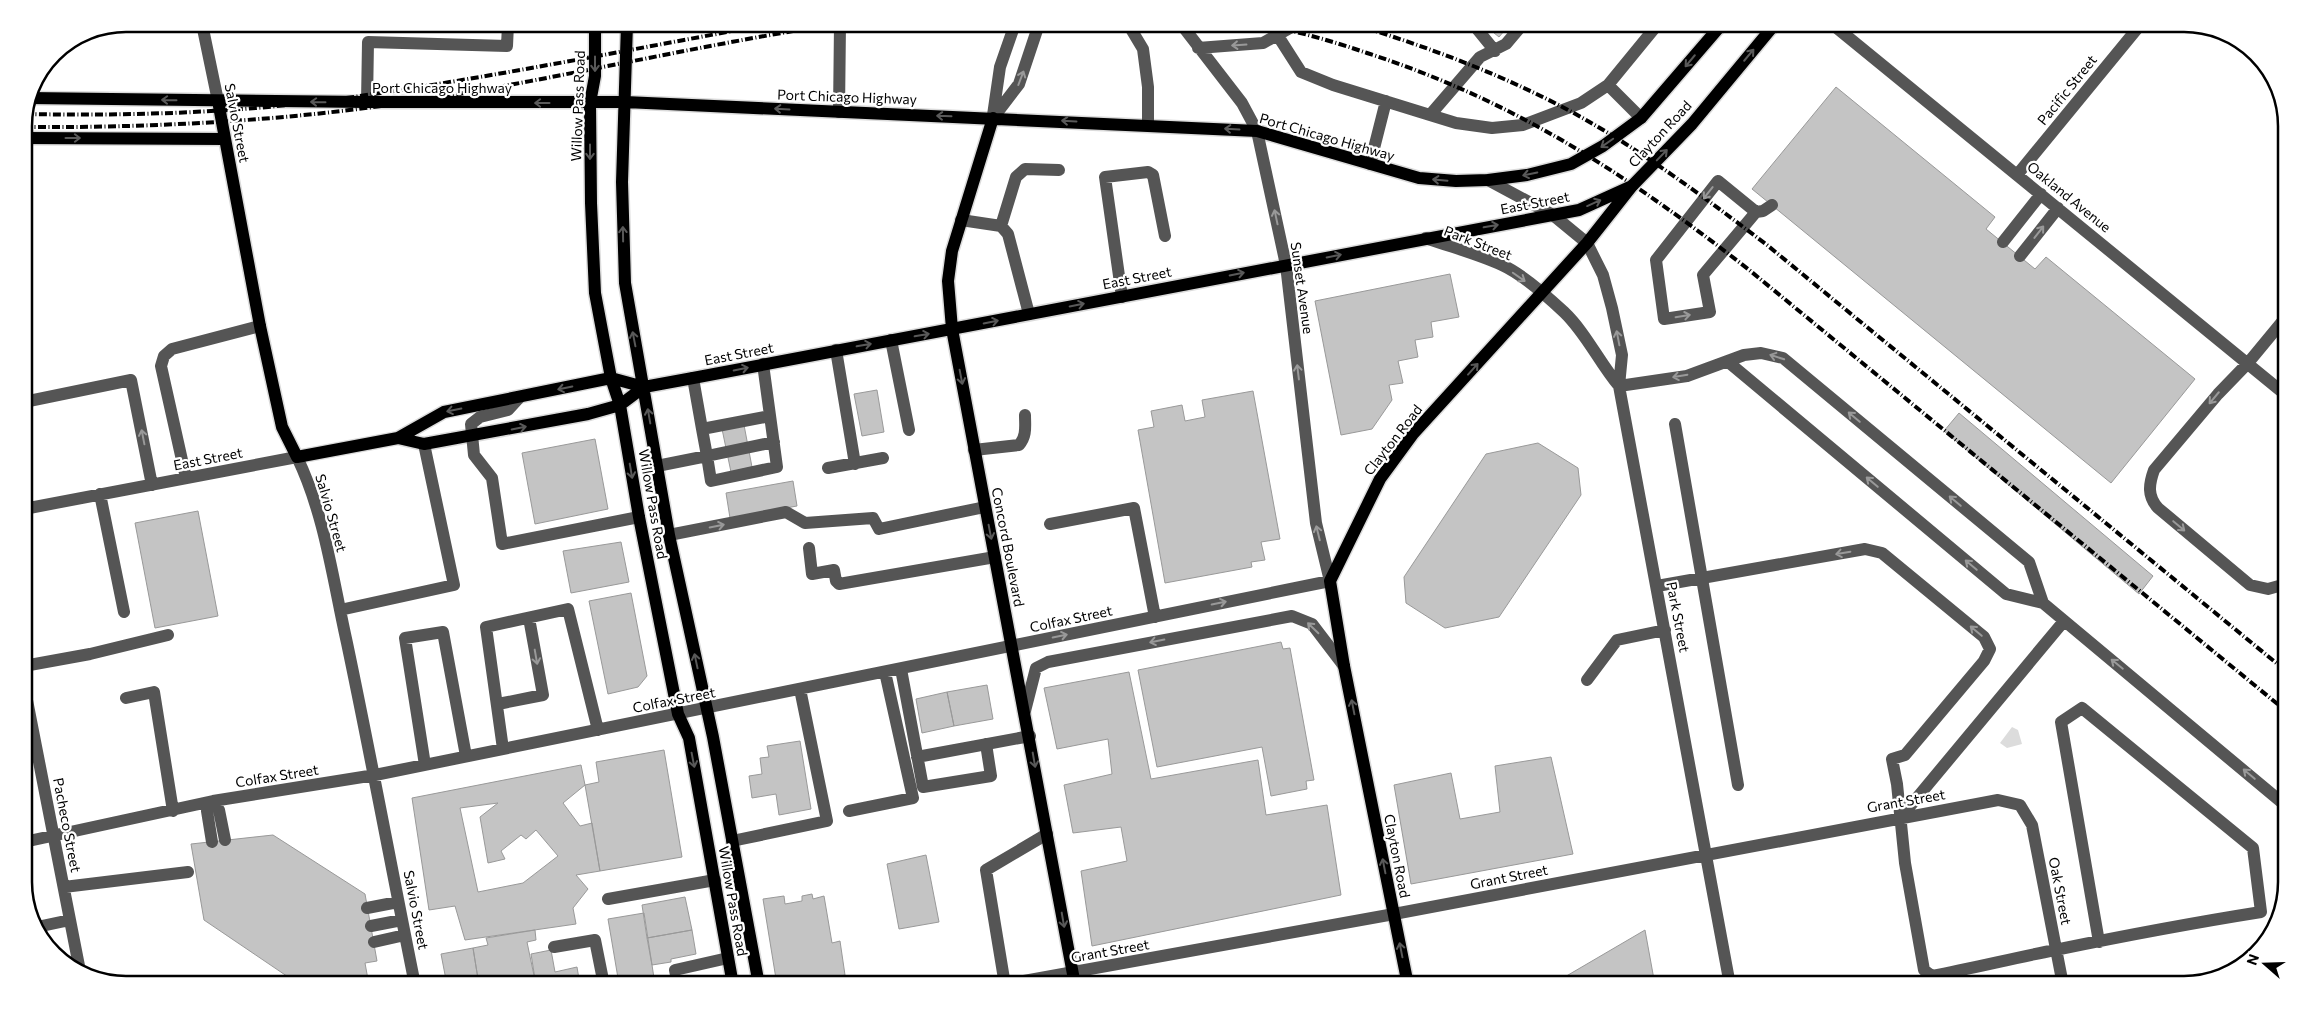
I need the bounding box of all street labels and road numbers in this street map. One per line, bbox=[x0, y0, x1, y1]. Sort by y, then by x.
street label: Willow Pass Road bbox=[567, 50, 588, 162]
street label: Pacific Street bbox=[2033, 51, 2100, 128]
street label: Port Chicago Highway bbox=[372, 79, 512, 96]
street label: Salvio Street bbox=[221, 82, 254, 164]
street label: Port Chicago Highway bbox=[777, 86, 917, 107]
street label: Clayton Road bbox=[1624, 97, 1695, 171]
street label: Port Chicago Highway bbox=[1258, 109, 1397, 164]
street label: Oakland Avenue bbox=[2024, 158, 2115, 236]
street label: East Street bbox=[1499, 187, 1571, 218]
street label: Park Street bbox=[1442, 222, 1515, 263]
street label: Sunset Avenue bbox=[1288, 241, 1317, 335]
street label: East Street bbox=[1101, 262, 1173, 293]
street label: East Street bbox=[703, 338, 775, 369]
street label: Clayton Road bbox=[1360, 401, 1425, 478]
street label: East Street bbox=[172, 443, 244, 474]
street label: Willow Pass Road bbox=[635, 448, 672, 560]
street label: Salvio Street bbox=[312, 472, 351, 554]
street label: Concord Boulevard bbox=[989, 486, 1028, 608]
street label: Park Street bbox=[1663, 580, 1694, 654]
street label: Colfax Street bbox=[1028, 601, 1114, 636]
street label: Colfax Street bbox=[631, 683, 717, 716]
street label: Colfax Street bbox=[234, 761, 320, 790]
street label: Pacheco Street bbox=[50, 776, 85, 874]
street label: Grant Street bbox=[1866, 785, 1947, 816]
street label: Clayton Road bbox=[1381, 813, 1414, 899]
street label: Willow Pass Road bbox=[715, 845, 752, 957]
street label: Oak Street bbox=[2046, 856, 2075, 926]
street label: Grant Street bbox=[1468, 861, 1550, 892]
street label: Salvio Street bbox=[400, 869, 433, 951]
street label: Grant Street bbox=[1070, 935, 1151, 966]

